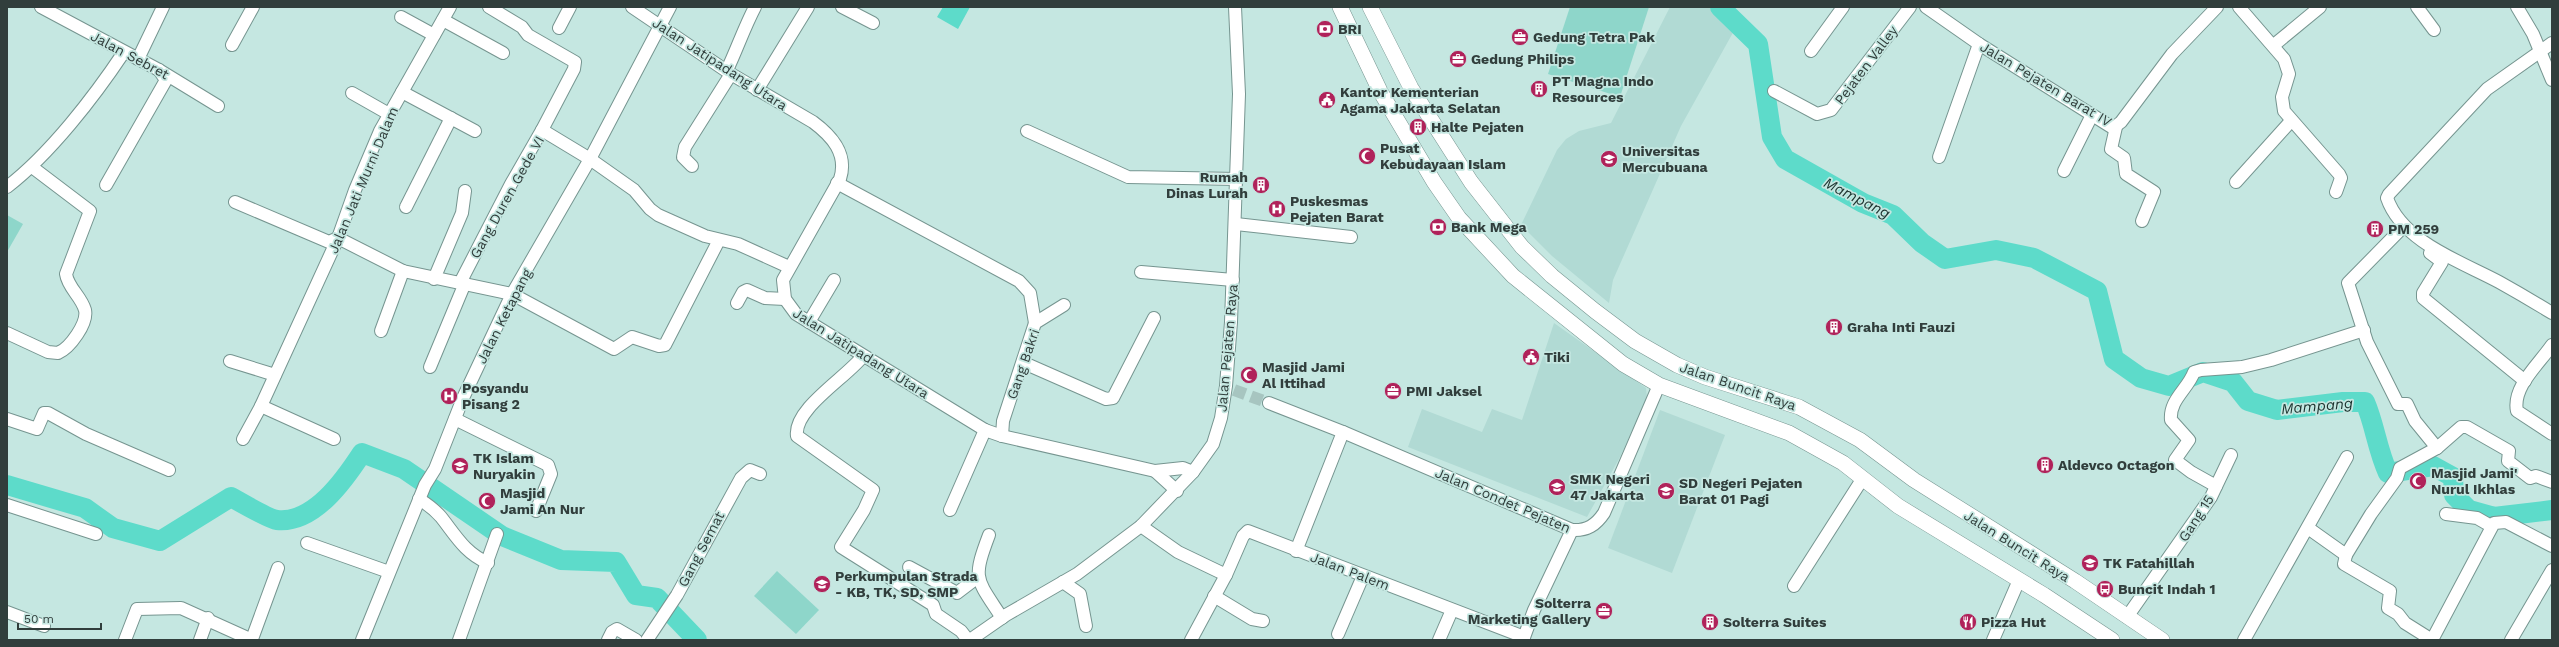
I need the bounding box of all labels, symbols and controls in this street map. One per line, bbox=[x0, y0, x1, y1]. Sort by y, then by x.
street label: Jalan Jatipadang Utara bbox=[650, 14, 790, 114]
bank icon: BRI bbox=[1315, 19, 1335, 39]
place label: BRI bbox=[1338, 21, 1362, 37]
street label: Pejaten Valley bbox=[1831, 22, 1901, 108]
office icon: Gedung Tetra Pak bbox=[1510, 27, 1530, 47]
street label: Jalan Sebret bbox=[88, 28, 172, 82]
place label: Gedung Tetra Pak bbox=[1533, 29, 1655, 45]
street label: Jalan Pejaten Barat IV bbox=[1977, 38, 2115, 130]
office icon: Gedung Philips bbox=[1448, 49, 1468, 69]
place label: Gedung Philips bbox=[1471, 51, 1575, 67]
place label: PT Magna Indo Resources bbox=[1552, 73, 1654, 105]
building icon: PT Magna Indo Resources bbox=[1529, 79, 1549, 99]
place label: Kantor Kementerian Agama Jakarta Selatan bbox=[1340, 84, 1501, 116]
public building icon: Kantor Kementerian Agama Jakarta Selatan bbox=[1317, 90, 1337, 110]
street label: Jalan Jati Murni Dalam bbox=[325, 104, 401, 256]
building icon: Halte Pejaten bbox=[1408, 117, 1428, 137]
place label: Halte Pejaten bbox=[1431, 119, 1524, 135]
street label: Gang Duren Gede VI bbox=[467, 133, 547, 261]
place label: Pusat Kebudayaan Islam bbox=[1380, 140, 1506, 172]
place label: Universitas Mercubuana bbox=[1622, 143, 1709, 175]
mosque icon: Pusat Kebudayaan Islam bbox=[1357, 146, 1377, 166]
school or university icon: Universitas Mercubuana bbox=[1599, 149, 1619, 169]
place label: Rumah Dinas Lurah bbox=[1166, 169, 1248, 201]
water label: Mampang bbox=[1821, 174, 1893, 222]
building icon: Rumah Dinas Lurah bbox=[1251, 175, 1271, 195]
place label: Puskesmas Pejaten Barat bbox=[1290, 193, 1384, 225]
hospital icon: Puskesmas Pejaten Barat bbox=[1267, 199, 1287, 219]
bank icon: Bank Mega bbox=[1428, 217, 1448, 237]
place label: Bank Mega bbox=[1451, 219, 1528, 235]
building icon: PM 259 bbox=[2365, 219, 2385, 239]
place label: PM 259 bbox=[2388, 221, 2439, 237]
street label: Jalan Ketapang bbox=[473, 265, 535, 366]
street label: Jalan Pejaten Raya bbox=[1213, 283, 1241, 413]
street label: Jalan Jatipadang Utara bbox=[790, 305, 932, 401]
building icon: Graha Inti Fauzi bbox=[1824, 317, 1844, 337]
place label: Graha Inti Fauzi bbox=[1847, 319, 1955, 335]
street label: Gang Bakri bbox=[1003, 327, 1043, 401]
public building icon: Tiki bbox=[1521, 347, 1541, 367]
place label: Tiki bbox=[1544, 349, 1570, 365]
place label: Masjid Jami Al Ittihad bbox=[1262, 359, 1345, 391]
street label: Jalan Buncit Raya bbox=[1678, 359, 1798, 413]
mosque icon: Masjid Jami Al Ittihad bbox=[1239, 365, 1259, 385]
place label: Posyandu Pisang 2 bbox=[462, 380, 529, 412]
office icon: PMI Jaksel bbox=[1383, 381, 1403, 401]
place label: PMI Jaksel bbox=[1406, 383, 1482, 399]
hospital icon: Posyandu Pisang 2 bbox=[439, 386, 459, 406]
water label: Mampang bbox=[2280, 394, 2354, 418]
place label: TK Islam Nuryakin bbox=[473, 450, 535, 482]
building icon: Aldevco Octagon bbox=[2035, 455, 2055, 475]
school or university icon: TK Islam Nuryakin bbox=[450, 456, 470, 476]
place label: Aldevco Octagon bbox=[2058, 457, 2174, 473]
street label: Jalan Condet Pejaten bbox=[1433, 464, 1573, 536]
place label: Masjid Jami' Nurul Ikhlas bbox=[2431, 465, 2518, 497]
place label: SMK Negeri 47 Jakarta bbox=[1570, 471, 1650, 503]
mosque icon: Masjid Jami' Nurul Ikhlas bbox=[2408, 471, 2428, 491]
place label: SD Negeri Pejaten Barat 01 Pagi bbox=[1679, 475, 1803, 507]
school or university icon: SMK Negeri 47 Jakarta bbox=[1547, 477, 1567, 497]
school or university icon: SD Negeri Pejaten Barat 01 Pagi bbox=[1656, 481, 1676, 501]
place label: Masjid Jami An Nur bbox=[500, 485, 585, 517]
mosque icon: Masjid Jami An Nur bbox=[477, 491, 497, 511]
street label: Gang 15 bbox=[2175, 492, 2217, 544]
street label: Jalan Buncit Raya bbox=[1961, 507, 2073, 585]
street label: Gang Semat bbox=[674, 509, 728, 589]
street label: Jalan Palem bbox=[1308, 549, 1392, 593]
school or university icon: TK Fatahillah bbox=[2080, 553, 2100, 573]
place label: TK Fatahillah bbox=[2103, 555, 2195, 571]
place label: Perkumpulan Strada - KB, TK, SD, SMP bbox=[835, 568, 979, 600]
school or university icon: Perkumpulan Strada - KB, TK, SD, SMP bbox=[812, 574, 832, 594]
bus stop icon: Buncit Indah 1 bbox=[2095, 579, 2115, 599]
place label: Buncit Indah 1 bbox=[2118, 581, 2216, 597]
place label: Solterra Marketing Gallery bbox=[1468, 595, 1592, 627]
office icon: Solterra Marketing Gallery bbox=[1594, 601, 1614, 621]
scale bar bbox=[18, 605, 101, 631]
text: 50 m bbox=[24, 612, 54, 626]
building icon: Solterra Suites bbox=[1700, 612, 1720, 632]
restaurant icon: Pizza Hut bbox=[1958, 612, 1978, 632]
place label: Solterra Suites bbox=[1723, 614, 1827, 630]
place label: Pizza Hut bbox=[1981, 614, 2046, 630]

